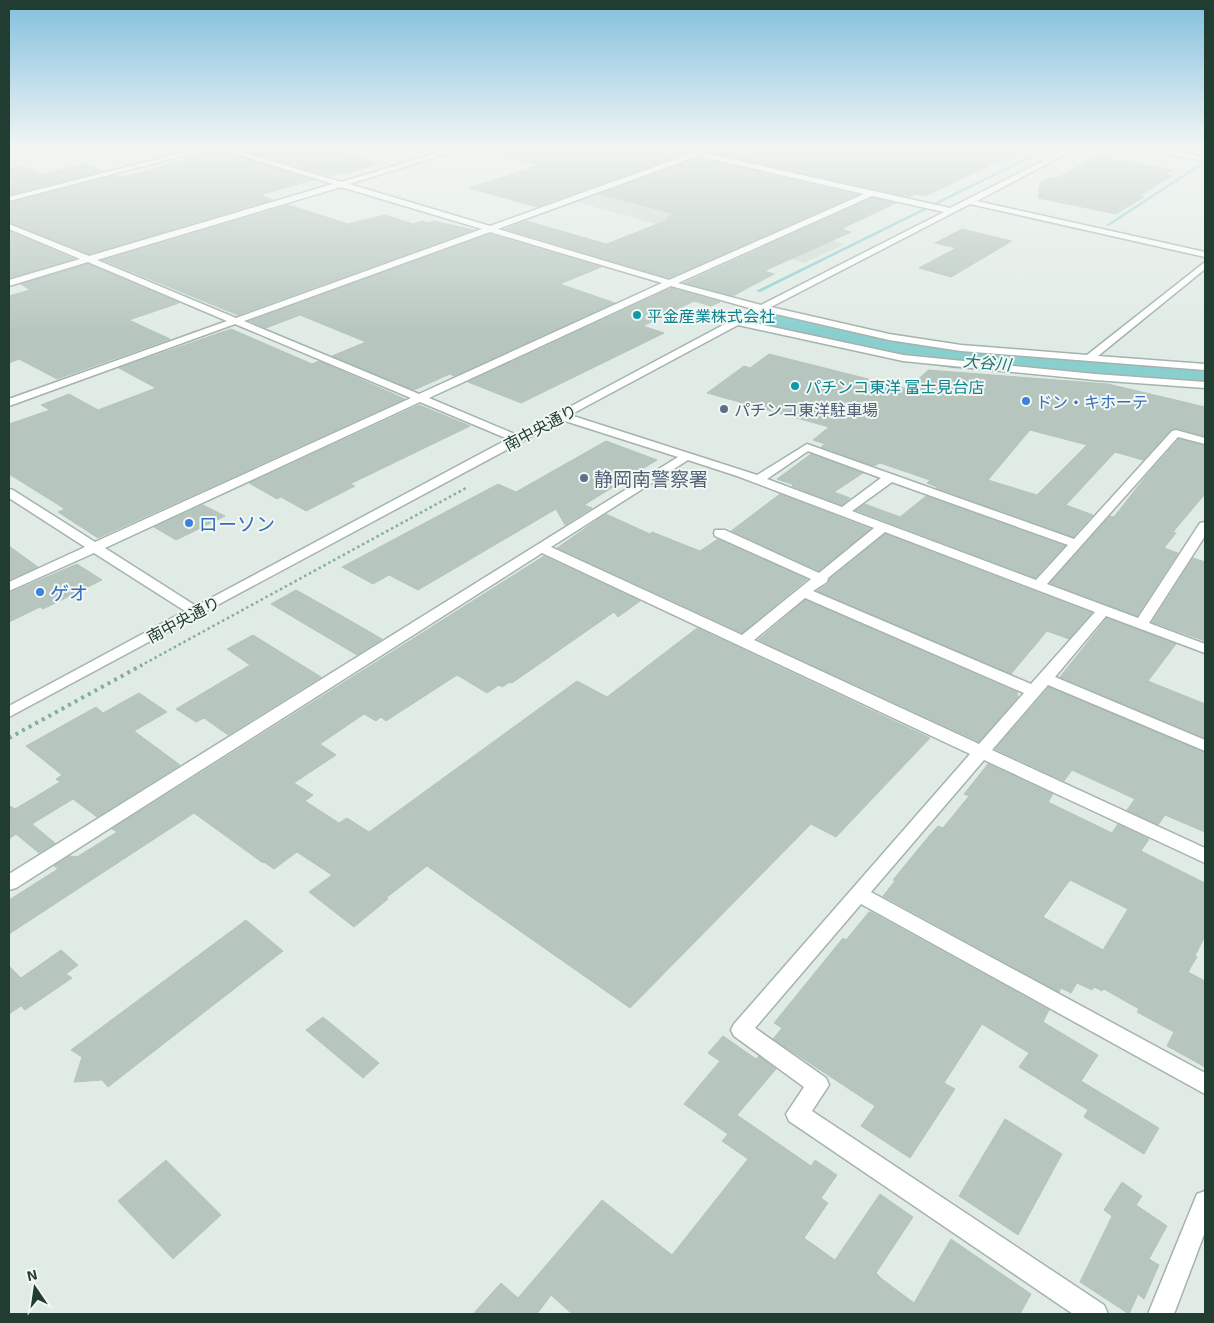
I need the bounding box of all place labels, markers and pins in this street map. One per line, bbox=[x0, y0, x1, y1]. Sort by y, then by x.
place label: 平金産業株式会社 bbox=[647, 306, 775, 325]
marker: 平金産業株式会社 bbox=[631, 309, 643, 321]
place label: パチンコ東洋 富士見台店 bbox=[805, 377, 985, 396]
marker: パチンコ東洋 富士見台店 bbox=[789, 380, 801, 392]
place label: ドン・キホーテ bbox=[1036, 392, 1148, 411]
marker: ドン・キホーテ bbox=[1020, 395, 1032, 407]
place label: パチンコ東洋駐車場 bbox=[734, 400, 878, 419]
marker: パチンコ東洋駐車場 bbox=[718, 403, 730, 415]
place label: 静岡南警察署 bbox=[594, 467, 708, 490]
marker: 静岡南警察署 bbox=[578, 472, 590, 484]
place label: ローソン bbox=[199, 512, 275, 535]
marker: ローソン bbox=[183, 517, 195, 529]
place label: ゲオ bbox=[50, 581, 88, 604]
marker: ゲオ bbox=[34, 586, 46, 598]

